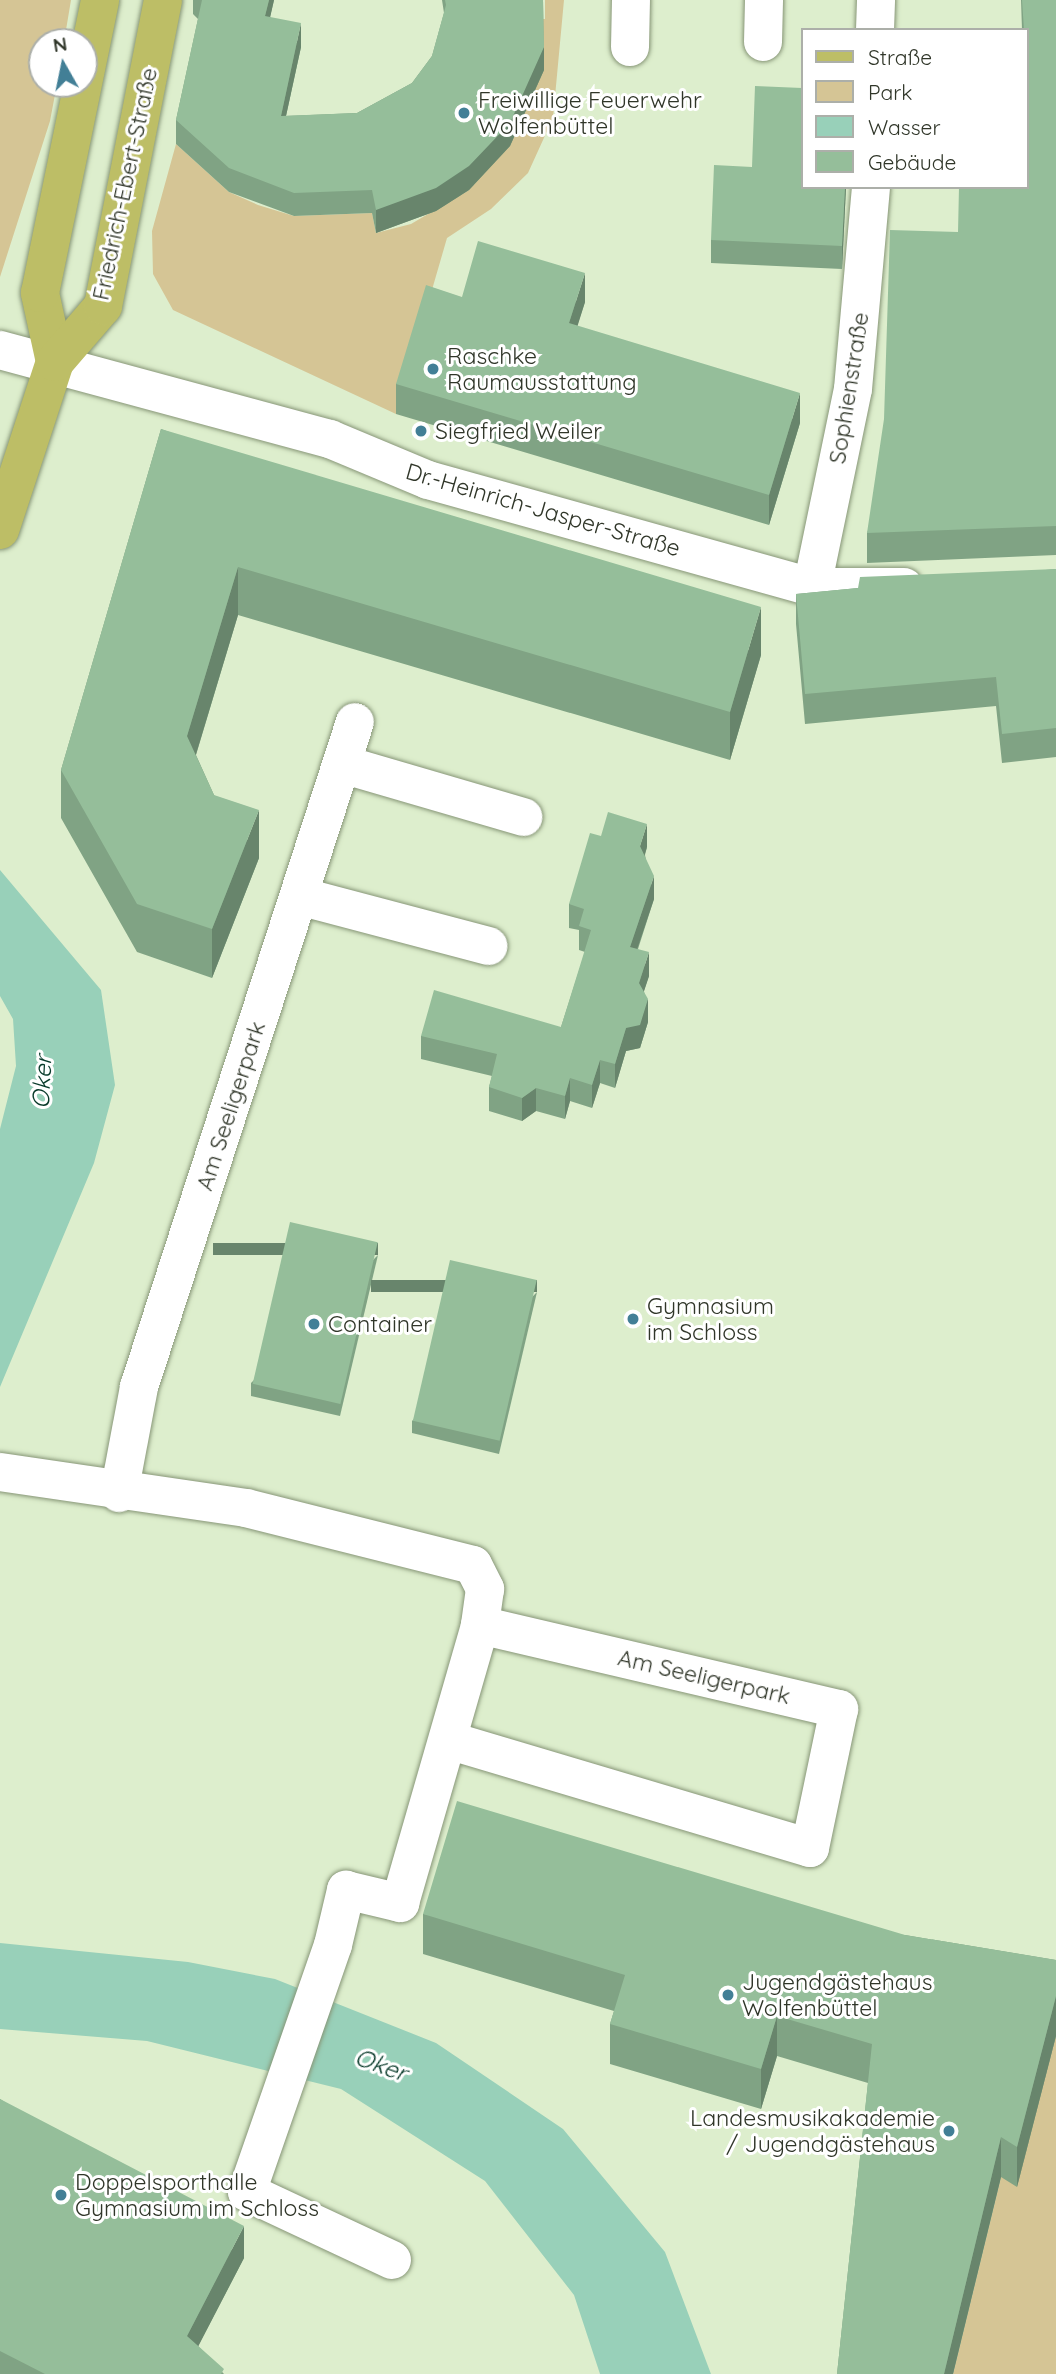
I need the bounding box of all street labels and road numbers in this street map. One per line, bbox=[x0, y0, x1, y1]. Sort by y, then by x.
street label: Friedrich-Ebert-Straße bbox=[87, 65, 163, 303]
street label: Sophienstraße bbox=[823, 310, 875, 466]
street label: Dr.-Heinrich-Jasper-Straße bbox=[402, 458, 684, 562]
street label: Am Seeligerpark bbox=[191, 1018, 271, 1194]
street label: Am Seeligerpark bbox=[615, 1644, 793, 1710]

